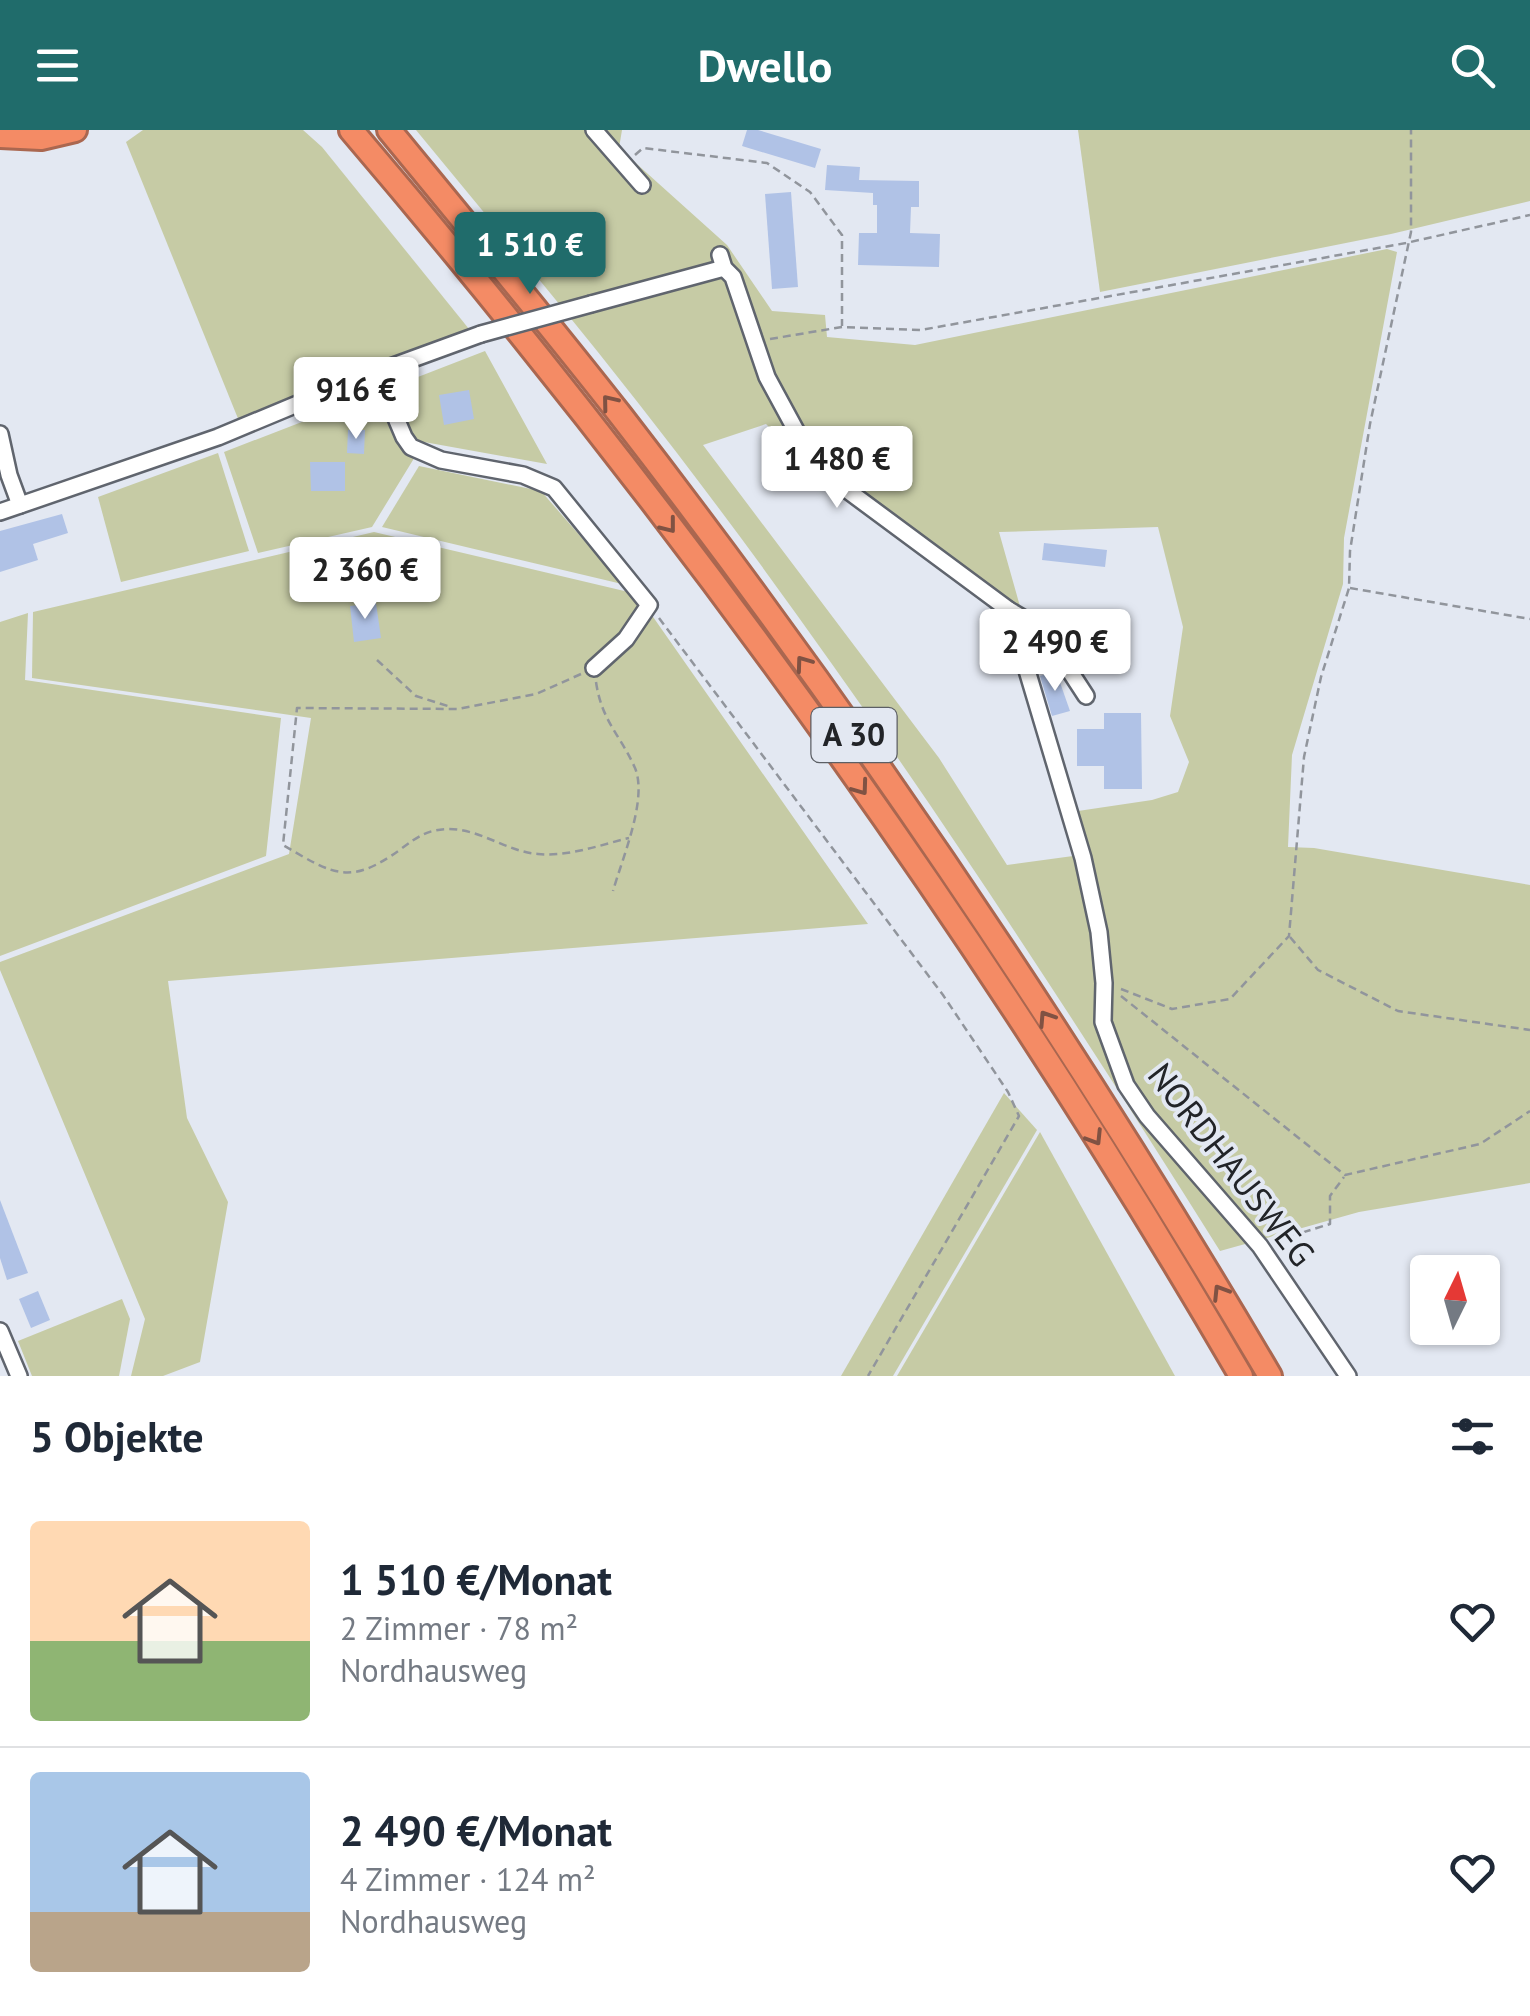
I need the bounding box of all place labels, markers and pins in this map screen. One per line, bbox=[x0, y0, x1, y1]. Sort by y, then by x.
pin: 1 510 € bbox=[438, 212, 622, 297]
pin: 916 € bbox=[286, 357, 426, 442]
pin: 1 480 € bbox=[745, 426, 929, 511]
pin: 2 360 € bbox=[273, 537, 457, 622]
pin: 2 490 € bbox=[963, 609, 1147, 694]

